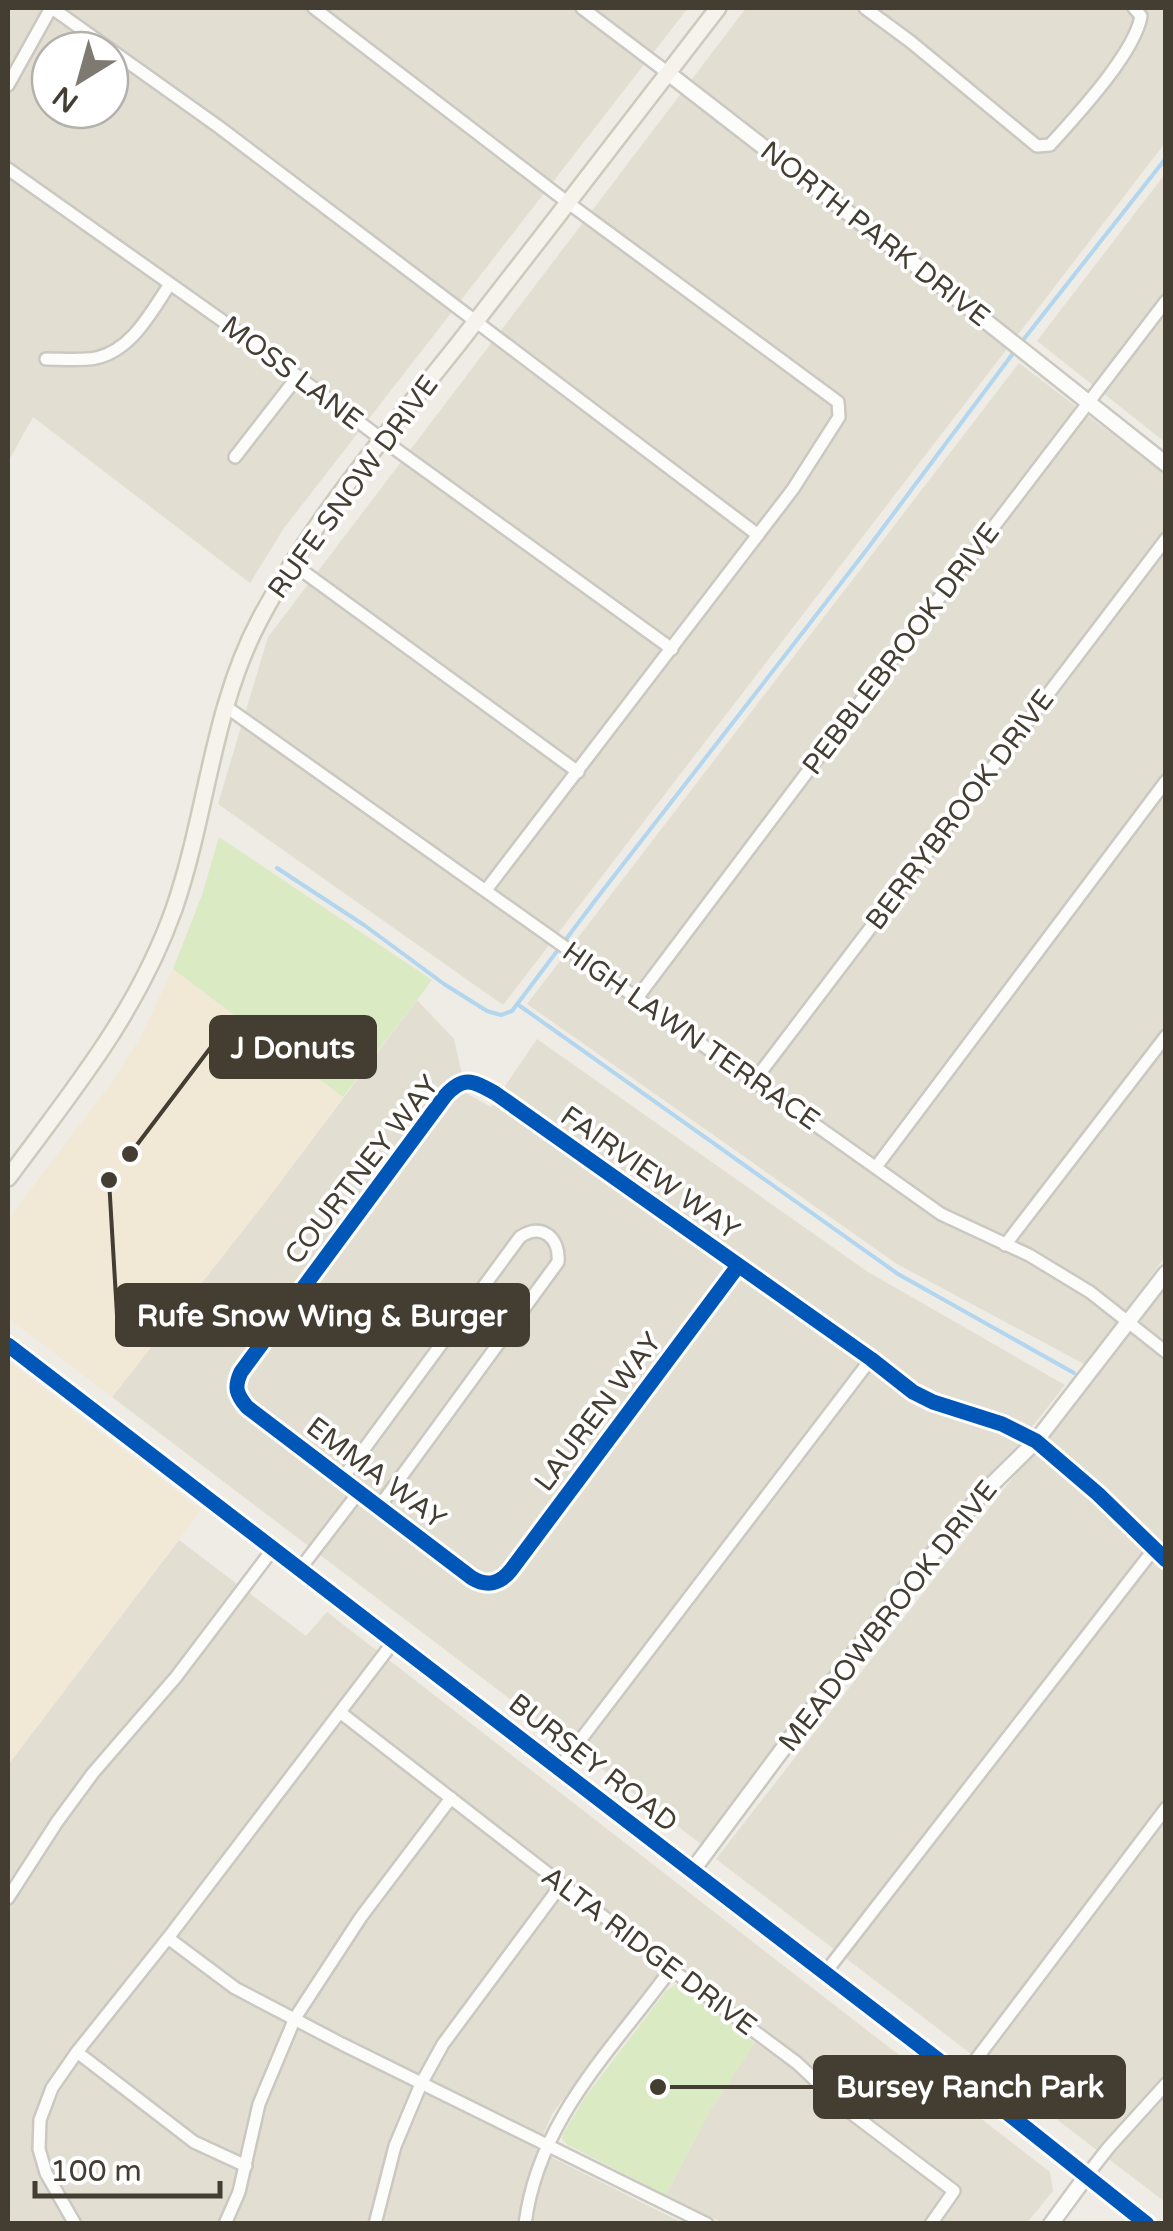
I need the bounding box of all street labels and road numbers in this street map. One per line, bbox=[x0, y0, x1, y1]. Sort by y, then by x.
street label: NORTH PARK DRIVE bbox=[754, 134, 996, 334]
street label: MOSS LANE bbox=[215, 309, 369, 437]
street label: RUFE SNOW DRIVE bbox=[261, 369, 445, 605]
street label: PEBBLEBROOK DRIVE bbox=[795, 516, 1007, 782]
street label: BERRYBROOK DRIVE bbox=[859, 683, 1061, 937]
street label: HIGH LAWN TERRACE bbox=[556, 934, 826, 1138]
street label: COURTNEY WAY bbox=[278, 1069, 447, 1271]
street label: FAIRVIEW WAY bbox=[554, 1099, 746, 1247]
street label: LAUREN WAY bbox=[527, 1326, 669, 1498]
street label: EMMA WAY bbox=[300, 1410, 452, 1536]
street label: MEADOWBROOK DRIVE bbox=[771, 1474, 1005, 1758]
street label: BURSEY ROAD bbox=[502, 1686, 684, 1840]
street label: ALTA RIDGE DRIVE bbox=[535, 1859, 763, 2043]

